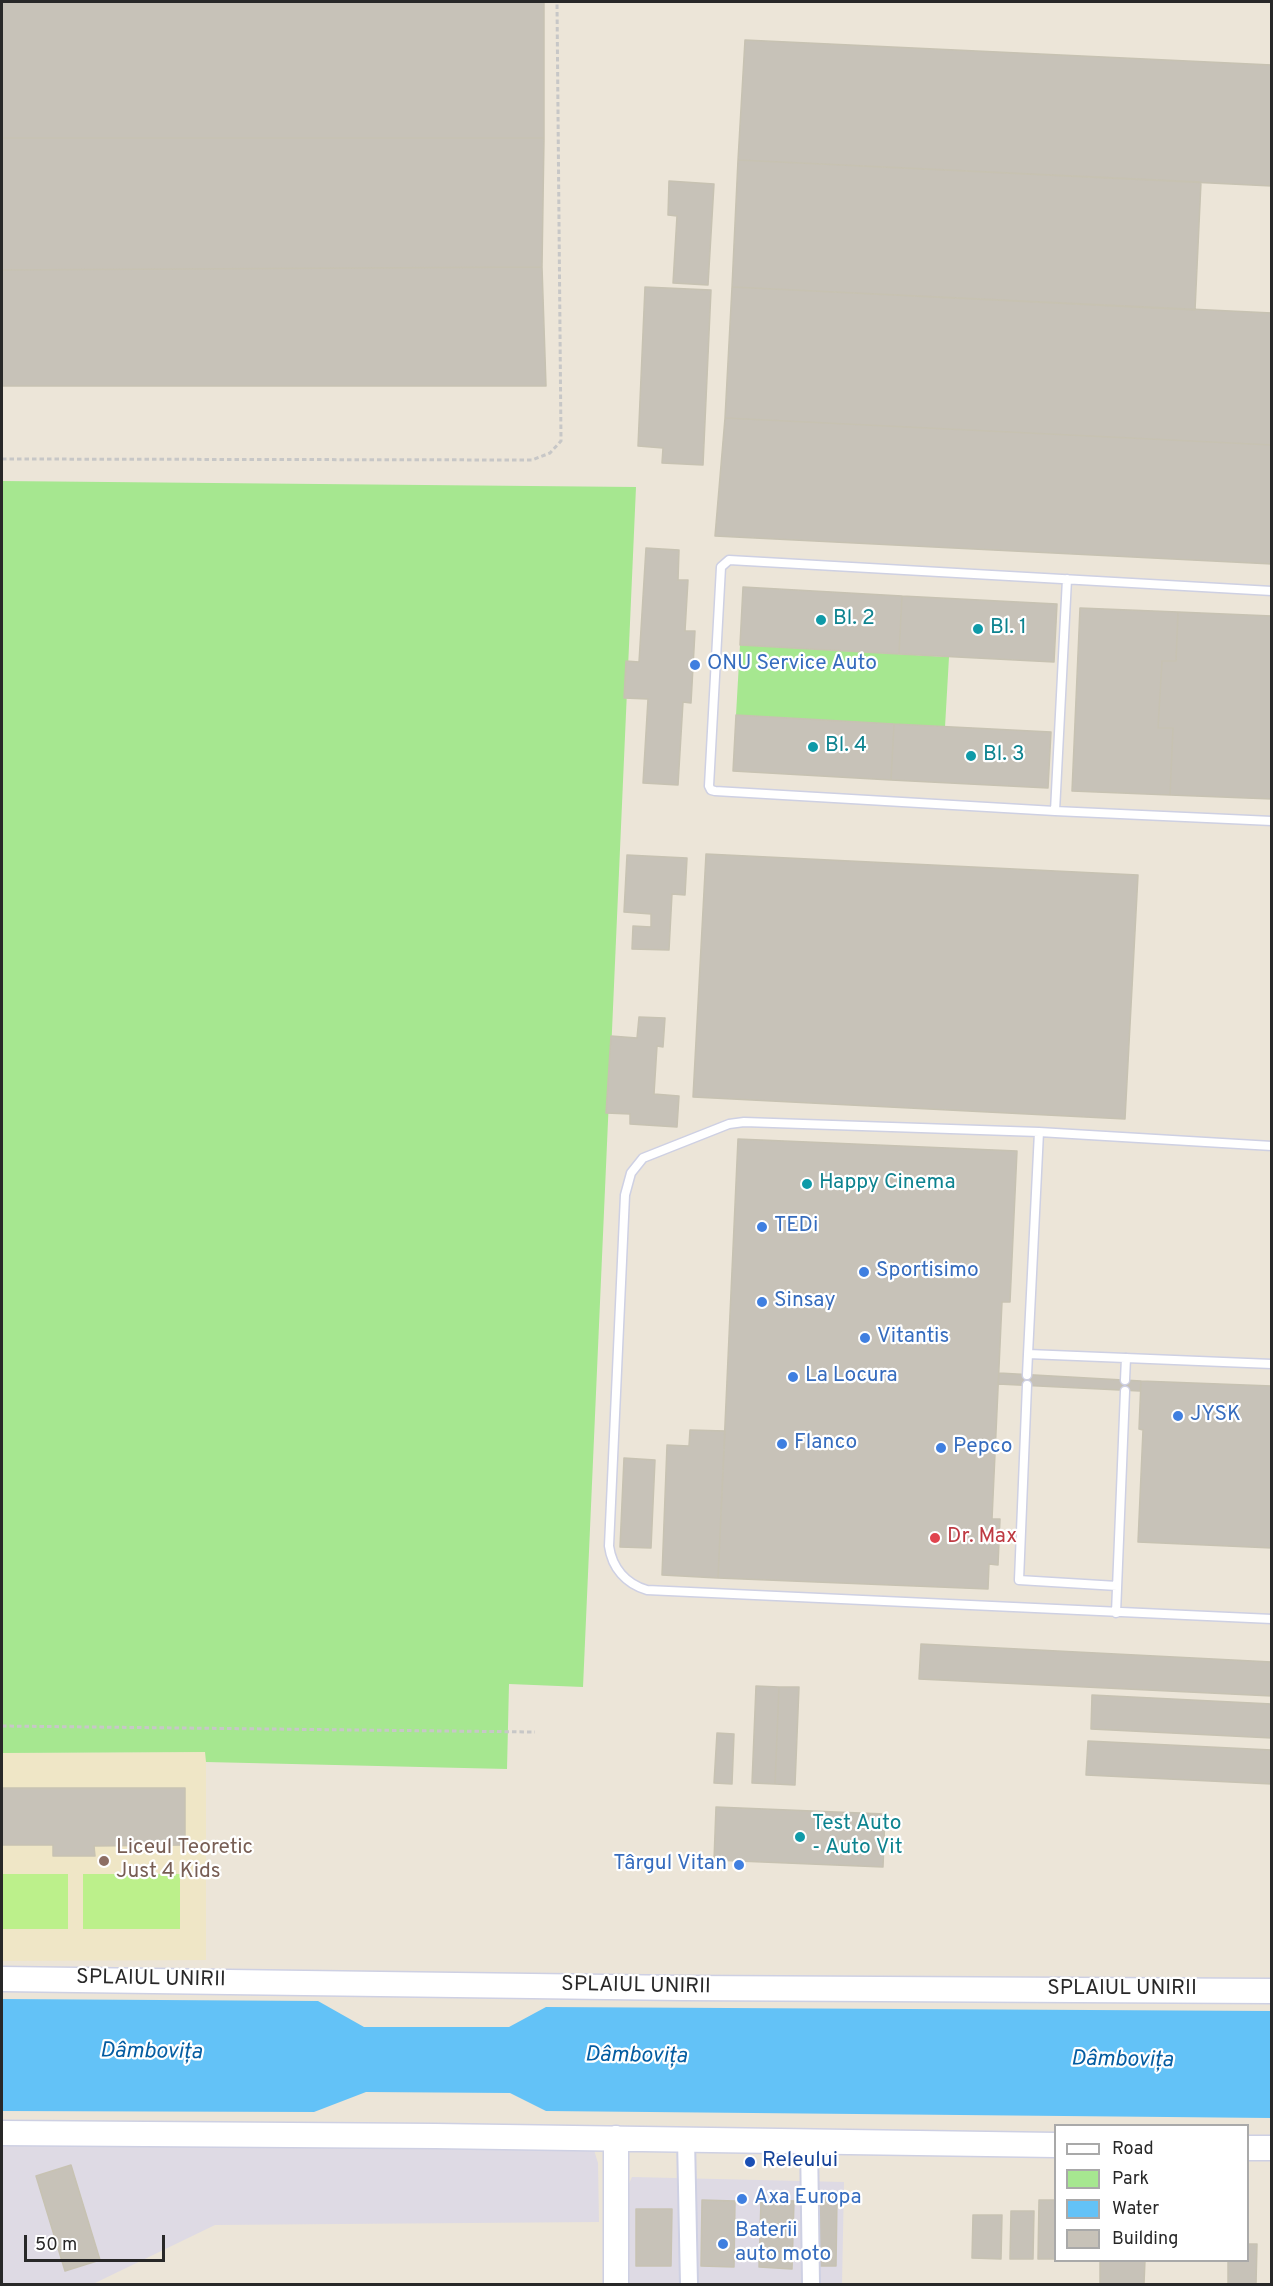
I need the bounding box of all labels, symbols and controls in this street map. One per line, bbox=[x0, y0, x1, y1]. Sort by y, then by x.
place label: Bl. 2 bbox=[833, 607, 875, 633]
marker: Bl. 2 bbox=[814, 613, 828, 627]
place label: Bl. 1 bbox=[990, 616, 1027, 642]
marker: Bl. 1 bbox=[971, 622, 985, 636]
place label: ONU Service Auto bbox=[707, 652, 877, 678]
marker: ONU Service Auto bbox=[688, 658, 702, 672]
place label: Bl. 4 bbox=[825, 734, 867, 760]
marker: Bl. 4 bbox=[806, 740, 820, 754]
place label: Bl. 3 bbox=[983, 743, 1025, 769]
marker: Bl. 3 bbox=[964, 749, 978, 763]
place label: Happy Cinema bbox=[819, 1171, 955, 1197]
marker: Happy Cinema bbox=[800, 1177, 814, 1191]
place label: TEDi bbox=[774, 1214, 818, 1240]
marker: TEDi bbox=[755, 1220, 769, 1234]
place label: Sportisimo bbox=[876, 1259, 979, 1285]
marker: Sportisimo bbox=[857, 1265, 871, 1279]
place label: Sinsay bbox=[774, 1289, 835, 1315]
marker: Sinsay bbox=[755, 1295, 769, 1309]
place label: Vitantis bbox=[877, 1325, 949, 1351]
marker: Vitantis bbox=[858, 1331, 872, 1345]
place label: La Locura bbox=[805, 1364, 898, 1390]
marker: La Locura bbox=[786, 1370, 800, 1384]
place label: JYSK bbox=[1190, 1403, 1241, 1429]
marker: JYSK bbox=[1171, 1409, 1185, 1423]
place label: Flanco bbox=[794, 1431, 857, 1457]
place label: Pepco bbox=[953, 1435, 1012, 1461]
marker: Flanco bbox=[775, 1437, 789, 1451]
marker: Pepco bbox=[934, 1441, 948, 1455]
place label: Dr. Max bbox=[947, 1525, 1017, 1551]
marker: Dr. Max bbox=[928, 1531, 942, 1545]
place label: Test Auto - Auto Vit bbox=[812, 1812, 903, 1862]
marker: Test Auto - Auto Vit bbox=[793, 1830, 807, 1844]
place label: Liceul Teoretic Just 4 Kids bbox=[116, 1836, 253, 1886]
place label: Târgul Vitan bbox=[613, 1852, 727, 1878]
marker: Liceul Teoretic Just 4 Kids bbox=[97, 1854, 111, 1868]
marker: Târgul Vitan bbox=[732, 1858, 746, 1872]
street label: SPLAIUL UNIRII bbox=[76, 1966, 226, 1994]
street label: SPLAIUL UNIRII bbox=[561, 1973, 711, 2001]
street label: SPLAIUL UNIRII bbox=[1047, 1977, 1197, 2003]
water label: Dâmbovița bbox=[100, 2039, 202, 2067]
water label: Dâmbovița bbox=[585, 2043, 687, 2071]
water label: Dâmbovița bbox=[1071, 2047, 1173, 2075]
legend bbox=[1054, 2124, 1249, 2262]
text: Road bbox=[1112, 2138, 1154, 2161]
place label: Releului bbox=[762, 2149, 838, 2175]
marker: Releului bbox=[743, 2155, 757, 2169]
text: Park bbox=[1112, 2168, 1149, 2191]
place label: Axa Europa bbox=[754, 2186, 862, 2212]
marker: Axa Europa bbox=[735, 2192, 749, 2206]
text: Water bbox=[1112, 2198, 1159, 2221]
place label: Baterii auto moto bbox=[735, 2219, 831, 2269]
scale bar bbox=[27, 2223, 168, 2261]
text: Building bbox=[1112, 2228, 1178, 2251]
text: 50 m bbox=[35, 2234, 77, 2257]
marker: Baterii auto moto bbox=[716, 2237, 730, 2251]

